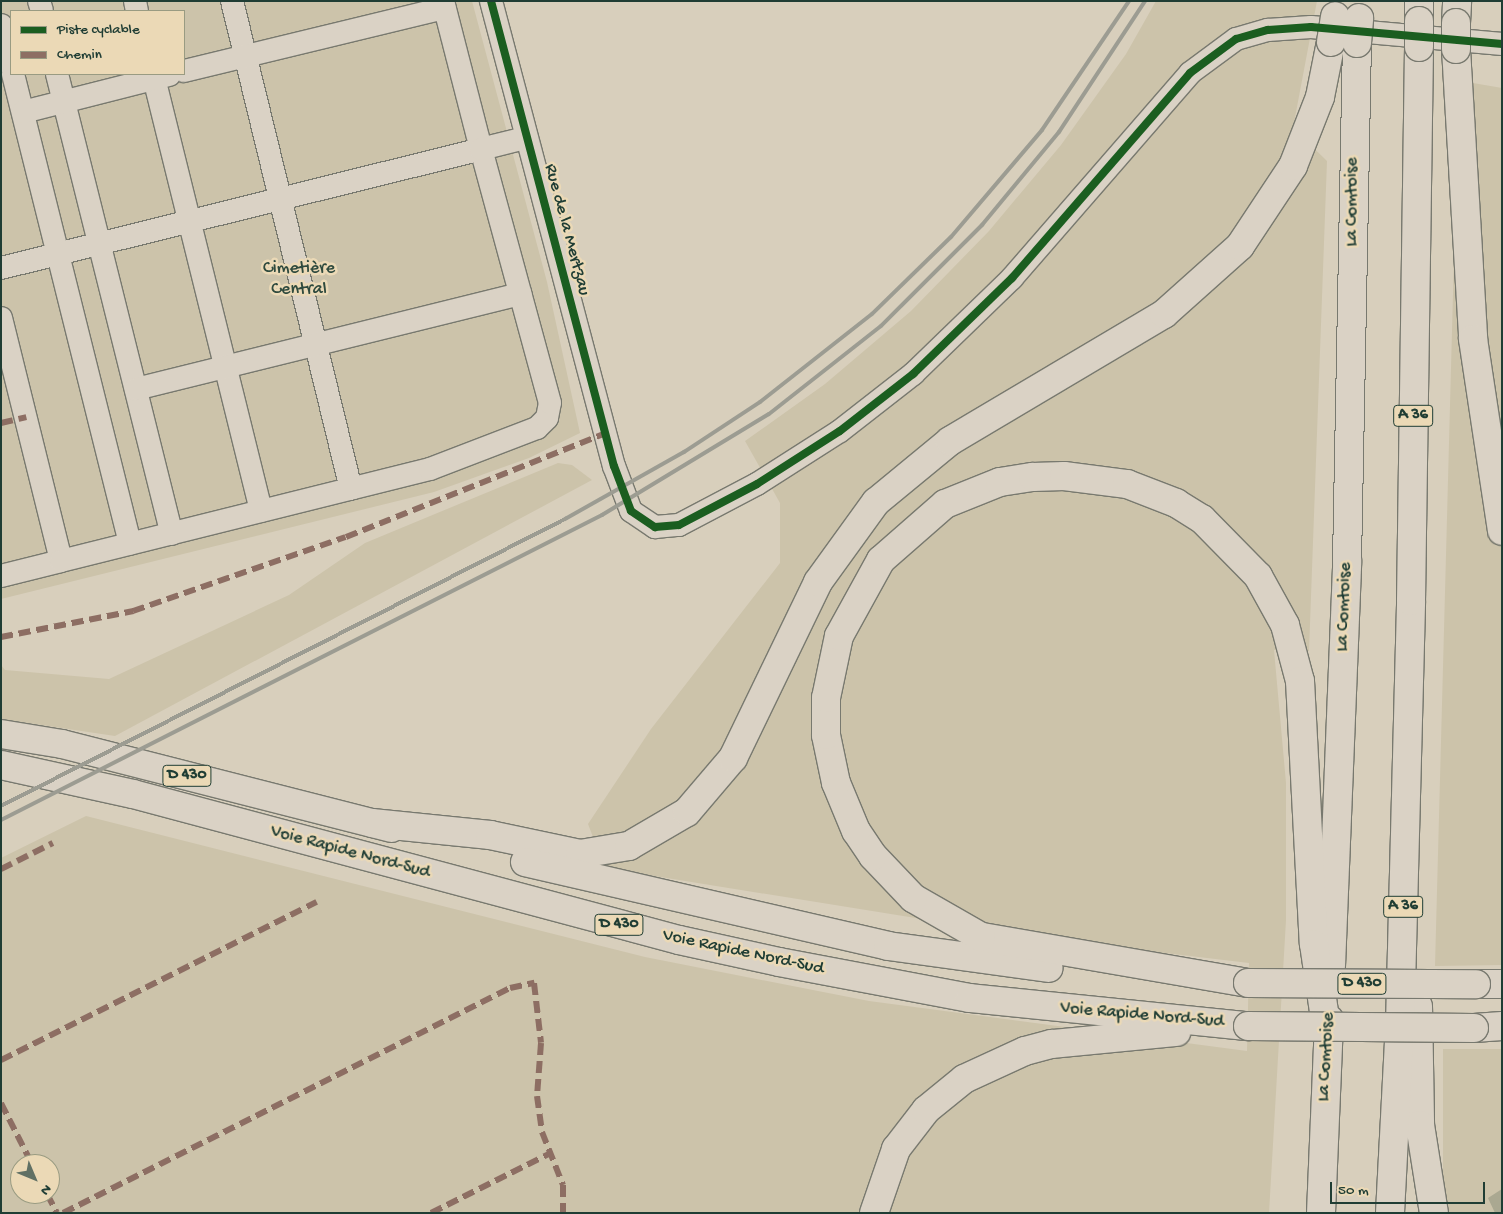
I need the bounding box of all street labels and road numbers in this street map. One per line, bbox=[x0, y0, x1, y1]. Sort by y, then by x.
street label: La Comtoise bbox=[1342, 157, 1364, 247]
street label: Rue de la Mertzau bbox=[538, 162, 594, 298]
road number: A 36 bbox=[1393, 402, 1433, 430]
street label: La Comtoise bbox=[1333, 562, 1357, 652]
road number: D 430 bbox=[162, 762, 212, 789]
street label: Voie Rapide Nord-Sud bbox=[268, 821, 432, 885]
road number: A 36 bbox=[1383, 894, 1423, 920]
road number: D 430 bbox=[594, 912, 644, 938]
street label: Voie Rapide Nord-Sud bbox=[660, 925, 826, 981]
road number: D 430 bbox=[1337, 971, 1387, 998]
street label: Voie Rapide Nord-Sud bbox=[1059, 998, 1225, 1034]
street label: La Comtoise bbox=[1314, 1012, 1340, 1102]

